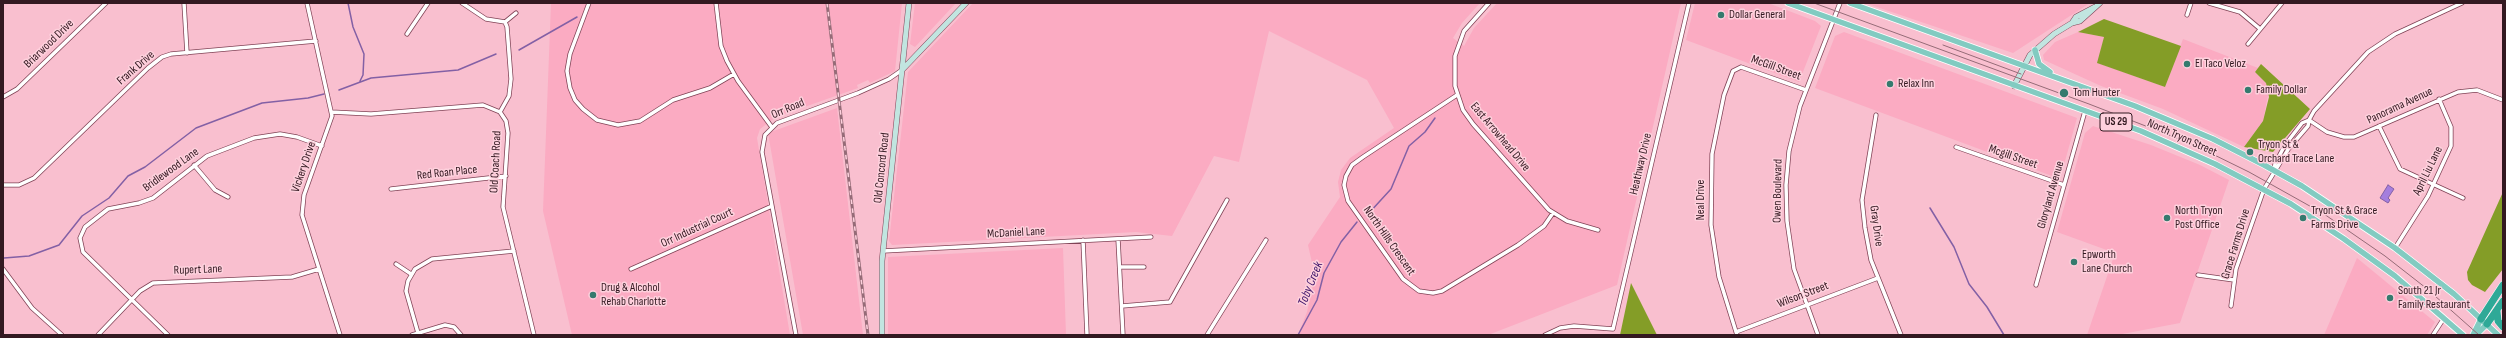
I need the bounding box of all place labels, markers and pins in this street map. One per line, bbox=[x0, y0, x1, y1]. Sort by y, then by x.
place label: Dollar General bbox=[1729, 8, 1785, 22]
marker: Dollar General bbox=[1716, 10, 1726, 20]
place label: El Taco Veloz bbox=[2195, 57, 2246, 71]
marker: El Taco Veloz bbox=[2182, 59, 2192, 69]
place label: Relax Inn bbox=[1898, 77, 1934, 91]
marker: Relax Inn bbox=[1885, 79, 1895, 89]
place label: Family Dollar bbox=[2256, 83, 2307, 97]
marker: Family Dollar bbox=[2243, 85, 2253, 95]
place label: Tom Hunter bbox=[2073, 86, 2120, 100]
marker: Tom Hunter bbox=[2058, 87, 2070, 99]
place label: Tryon St & Orchard Trace Lane bbox=[2258, 138, 2334, 166]
marker: Tryon St & Orchard Trace Lane bbox=[2245, 147, 2255, 157]
place label: North Tryon Post Office bbox=[2175, 204, 2223, 232]
place label: Tryon St & Grace Farms Drive bbox=[2311, 204, 2377, 232]
marker: North Tryon Post Office bbox=[2162, 213, 2172, 223]
marker: Tryon St & Grace Farms Drive bbox=[2298, 213, 2308, 223]
place label: Epworth Lane Church bbox=[2082, 248, 2132, 276]
marker: Epworth Lane Church bbox=[2069, 257, 2079, 267]
place label: Drug & Alcohol Rehab Charlotte bbox=[601, 281, 666, 309]
place label: South 21 Jr Family Restaurant bbox=[2398, 284, 2470, 312]
marker: Drug & Alcohol Rehab Charlotte bbox=[588, 290, 598, 300]
marker: South 21 Jr Family Restaurant bbox=[2385, 293, 2395, 303]

